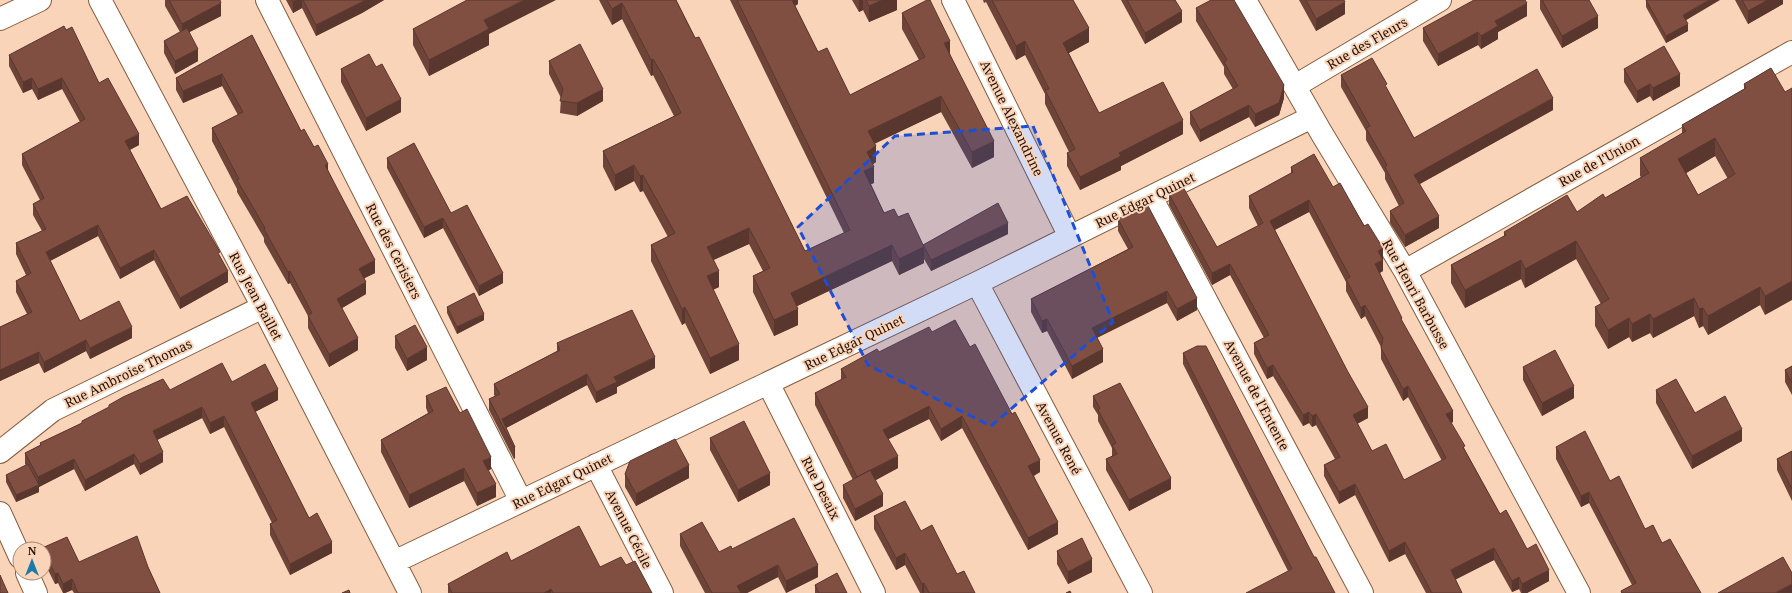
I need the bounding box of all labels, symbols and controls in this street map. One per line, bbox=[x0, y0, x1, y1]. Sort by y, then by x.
street label: Rue des Fleurs bbox=[1323, 13, 1411, 73]
street label: Avenue Alexandrine bbox=[976, 57, 1048, 179]
street label: Rue de l'Union bbox=[1555, 131, 1643, 191]
street label: Rue Edgar Quinet bbox=[1092, 168, 1198, 232]
street label: Rue des Cerisiers bbox=[362, 200, 426, 302]
street label: Rue Henri Barbusse bbox=[1378, 236, 1454, 352]
street label: Rue Jean Baillet bbox=[225, 249, 287, 344]
street label: Rue Edgar Quinet bbox=[801, 310, 907, 374]
street label: Rue Ambroise Thomas bbox=[61, 334, 195, 412]
street label: Avenue de l'Entente bbox=[1220, 336, 1294, 454]
street label: Avenue René bbox=[1032, 398, 1086, 478]
street label: Rue Edgar Quinet bbox=[509, 449, 615, 513]
street label: Rue Desaix bbox=[797, 453, 845, 523]
street label: Avenue Cécile bbox=[601, 486, 657, 572]
north arrow bbox=[12, 541, 52, 581]
text: N bbox=[28, 543, 37, 558]

